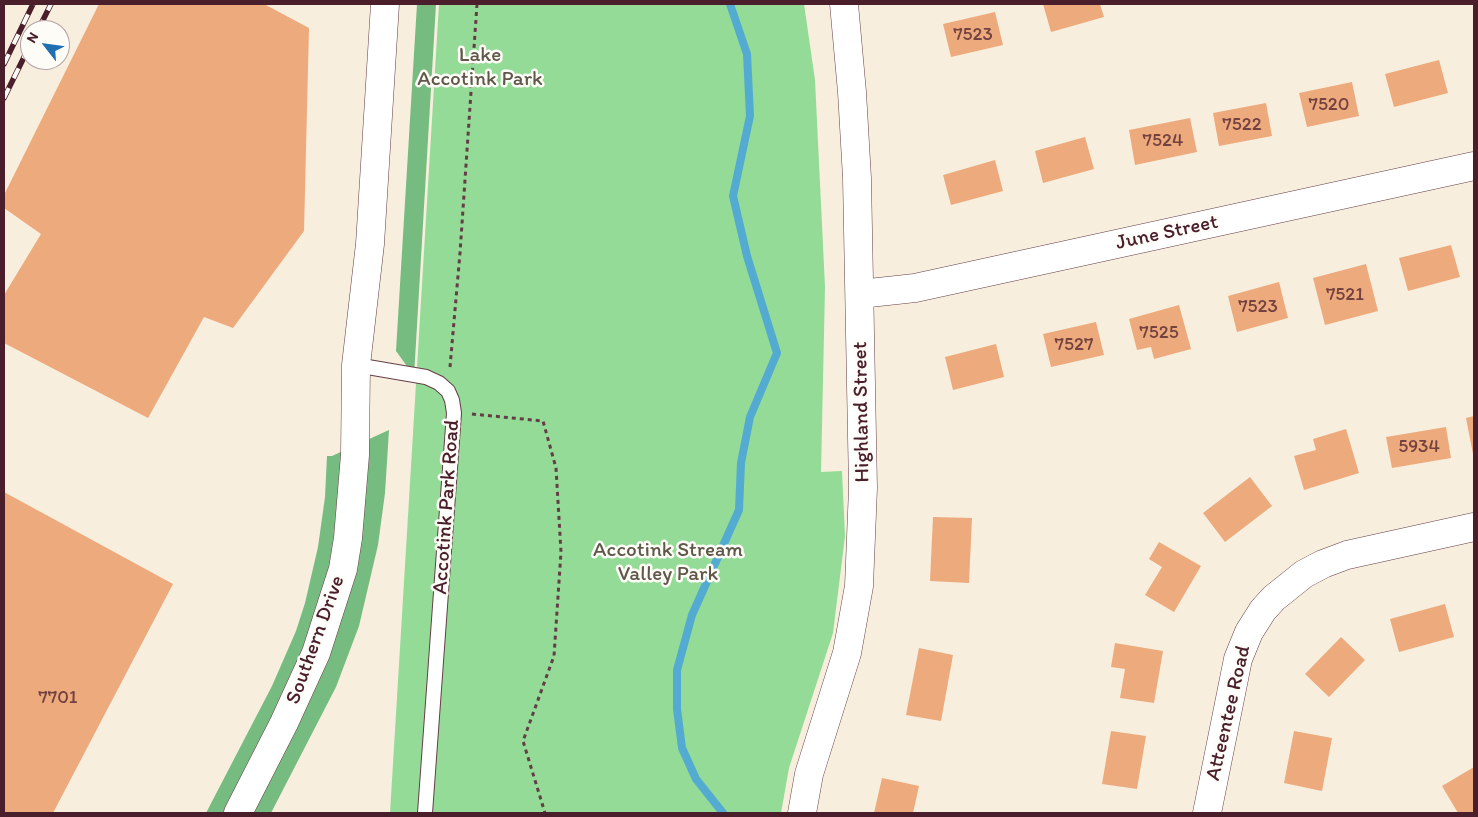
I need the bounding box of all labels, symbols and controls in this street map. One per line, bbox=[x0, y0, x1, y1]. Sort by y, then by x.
north arrow bbox=[20, 20, 70, 70]
house number: 7523 bbox=[953, 24, 993, 46]
text: N bbox=[23, 29, 42, 46]
park label: Lake Accotink Park bbox=[417, 43, 543, 93]
house number: 7520 bbox=[1308, 94, 1350, 116]
house number: 7522 bbox=[1222, 114, 1262, 136]
house number: 7524 bbox=[1143, 130, 1183, 152]
street label: June Street bbox=[1114, 210, 1220, 256]
house number: 7521 bbox=[1326, 284, 1364, 306]
house number: 7523 bbox=[1238, 296, 1278, 318]
house number: 7525 bbox=[1139, 322, 1179, 344]
house number: 7527 bbox=[1055, 334, 1093, 356]
street label: Highland Street bbox=[848, 341, 876, 483]
street label: Accotink Park Road bbox=[428, 419, 466, 595]
house number: 5934 bbox=[1398, 436, 1440, 458]
park label: Accotink Stream Valley Park bbox=[593, 538, 743, 588]
street label: Southern Drive bbox=[281, 572, 351, 708]
street label: Atteentee Road bbox=[1201, 643, 1257, 783]
house number: 7701 bbox=[38, 687, 78, 709]

